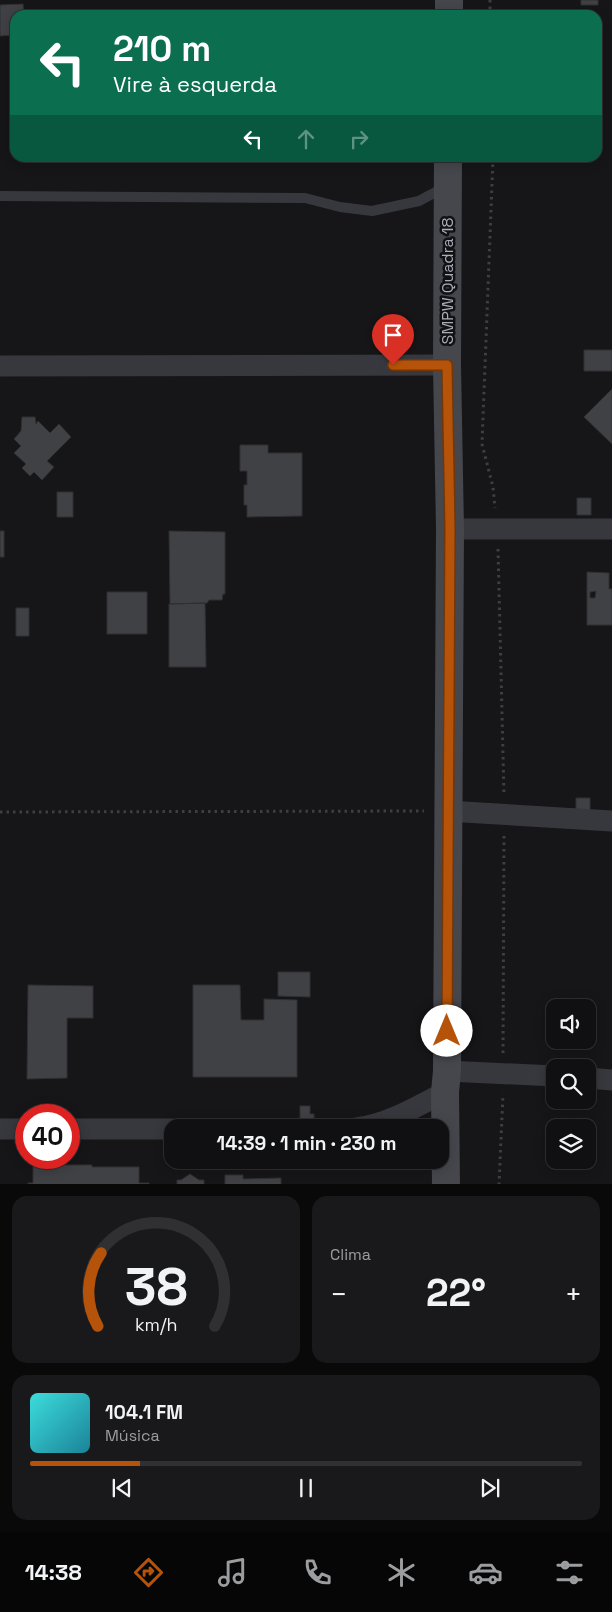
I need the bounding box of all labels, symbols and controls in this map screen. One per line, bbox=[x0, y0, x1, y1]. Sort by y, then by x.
text: 210 m bbox=[113, 27, 211, 71]
icon: left bbox=[30, 30, 95, 95]
text: Vire à esquerda bbox=[113, 70, 277, 98]
icon: left bbox=[239, 125, 267, 153]
icon: ahead bbox=[292, 125, 320, 153]
icon: right bbox=[345, 125, 373, 153]
street label: SMPW Quadra 18 bbox=[437, 218, 458, 344]
pin bbox=[372, 314, 414, 365]
icon: arrive bbox=[379, 321, 407, 349]
map controls bbox=[546, 999, 596, 1169]
button: sound bbox=[546, 999, 596, 1049]
position arrow bbox=[420, 1004, 472, 1056]
button: search bbox=[546, 1059, 596, 1109]
speed limit sign: 40 bbox=[15, 1104, 80, 1169]
button: layers bbox=[546, 1119, 596, 1169]
text: 14:39 · 1 min · 230 m bbox=[217, 1131, 396, 1156]
text: Clima bbox=[330, 1244, 371, 1265]
text: 38 bbox=[125, 1254, 187, 1320]
text: 22° bbox=[426, 1269, 486, 1317]
text: − bbox=[330, 1276, 347, 1312]
text: + bbox=[565, 1276, 582, 1312]
text: km/h bbox=[135, 1313, 177, 1336]
text: 104.1 FM bbox=[105, 1400, 183, 1425]
text: Música bbox=[105, 1425, 160, 1446]
icon: previous bbox=[108, 1474, 136, 1502]
icon: pause bbox=[292, 1474, 320, 1502]
icon: next bbox=[476, 1474, 504, 1502]
icon: directions bbox=[131, 1555, 166, 1590]
icon: music bbox=[215, 1555, 250, 1590]
icon: phone bbox=[300, 1555, 335, 1590]
icon: climate bbox=[384, 1555, 419, 1590]
icon: car bbox=[468, 1555, 503, 1590]
icon: filters bbox=[552, 1555, 587, 1590]
text: 14:38 bbox=[25, 1558, 82, 1586]

